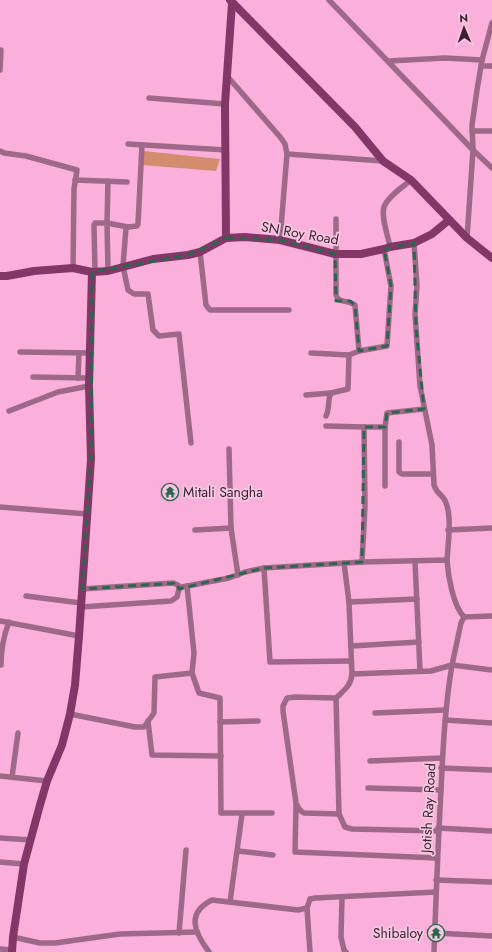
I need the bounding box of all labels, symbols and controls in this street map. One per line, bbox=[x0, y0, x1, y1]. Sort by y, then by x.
north arrow bbox=[444, 8, 484, 48]
text: N bbox=[459, 10, 468, 26]
street label: SN Roy Road bbox=[260, 216, 340, 250]
temple icon: Mitali Sangha bbox=[160, 482, 180, 502]
place label: Mitali Sangha bbox=[183, 482, 263, 502]
street label: Jotish Ray Road bbox=[416, 762, 440, 856]
place label: Shibaloy bbox=[373, 923, 424, 943]
temple icon: Shibaloy bbox=[426, 923, 446, 943]

